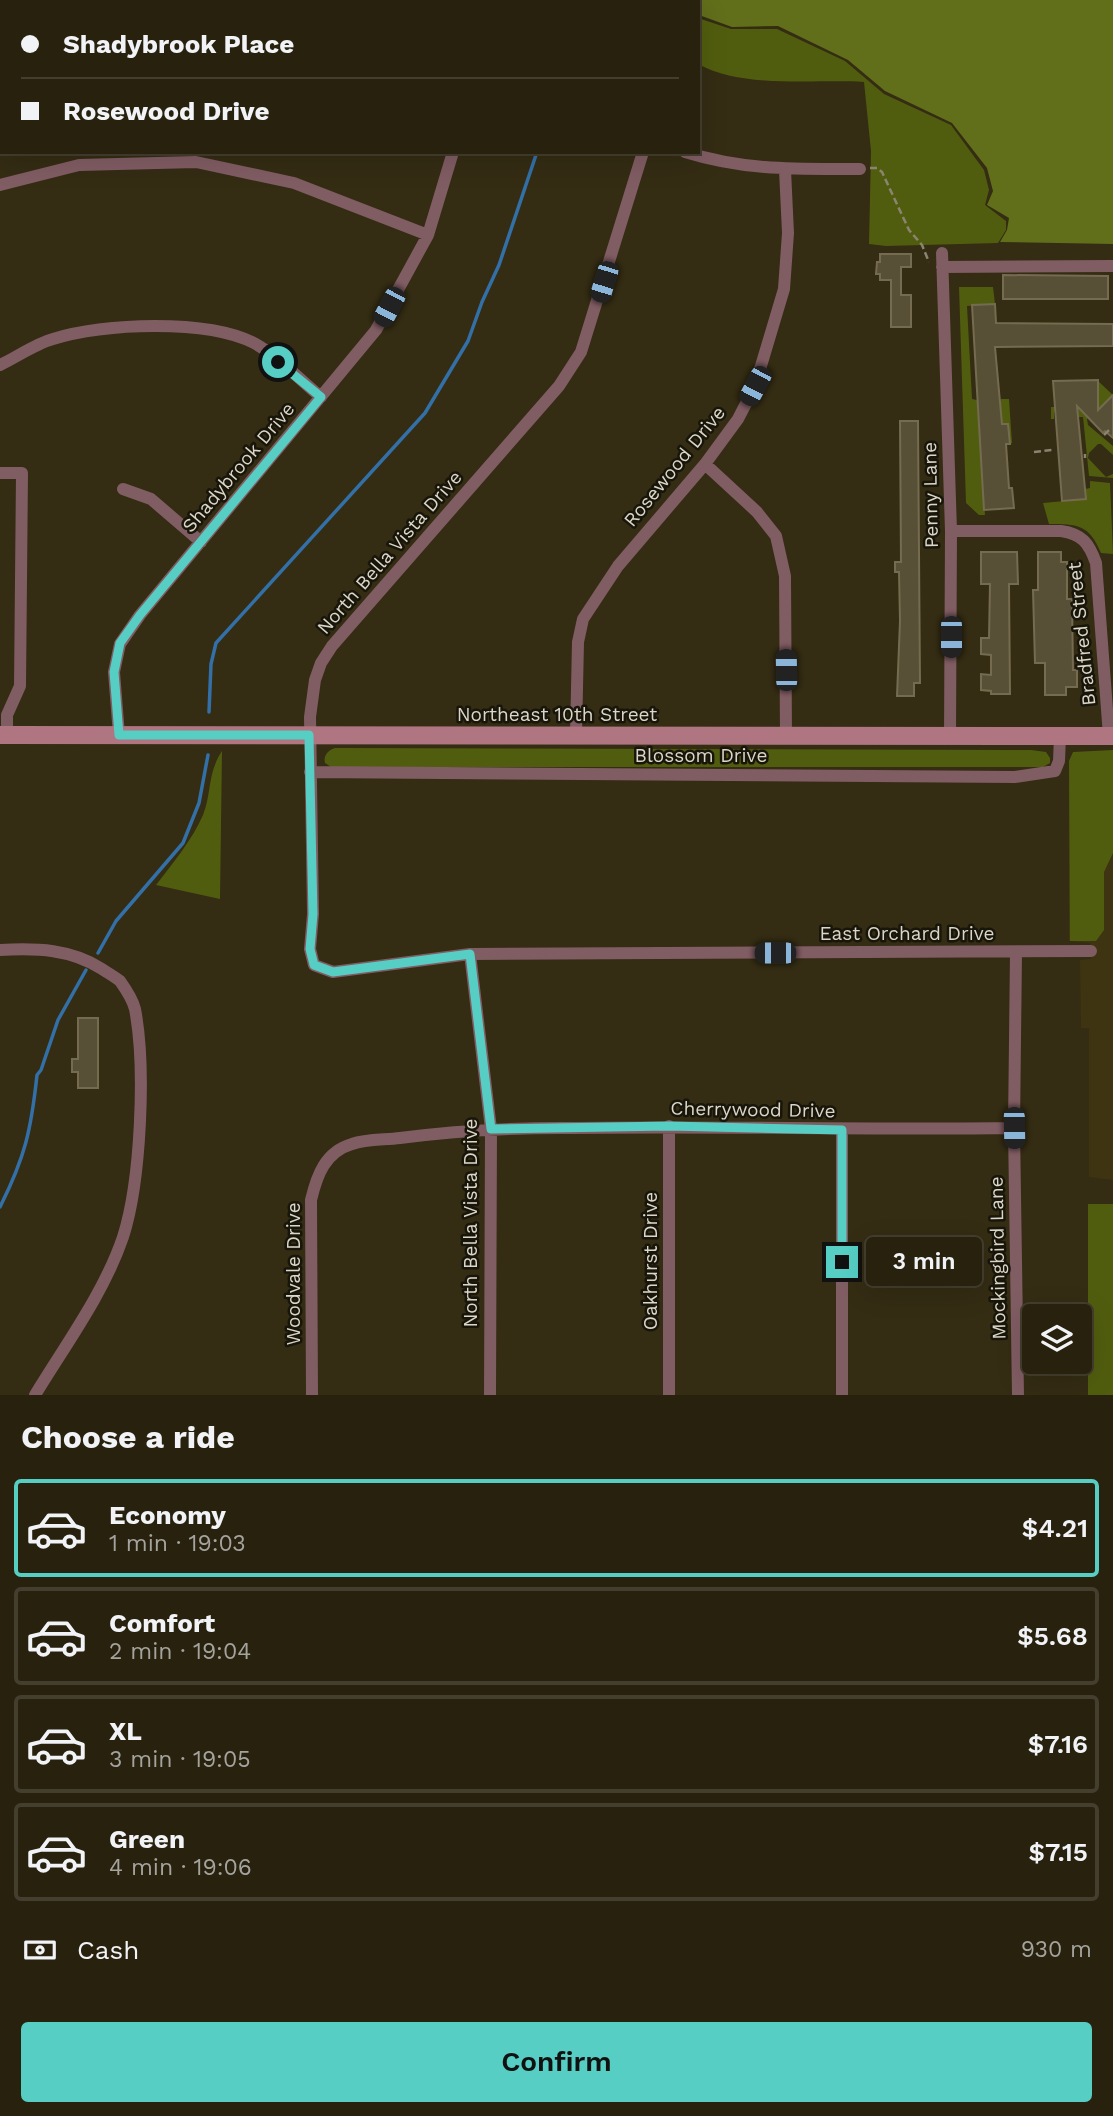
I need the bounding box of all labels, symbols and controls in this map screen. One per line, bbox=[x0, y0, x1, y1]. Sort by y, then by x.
text: Shadybrook Place bbox=[63, 29, 294, 59]
text: Rosewood Drive bbox=[63, 96, 270, 126]
car bbox=[588, 259, 621, 305]
car bbox=[370, 284, 409, 330]
route start bbox=[262, 346, 294, 378]
car bbox=[736, 363, 775, 409]
street label: Shadybrook Drive bbox=[177, 398, 299, 537]
street label: Rosewood Drive bbox=[619, 401, 730, 531]
street label: Penny Lane bbox=[918, 442, 943, 548]
street label: North Bella Vista Drive bbox=[312, 466, 467, 639]
street label: Bradfred Street bbox=[1063, 561, 1100, 707]
car bbox=[941, 616, 962, 658]
car bbox=[776, 649, 797, 691]
street label: Northeast 10th Street bbox=[457, 703, 657, 726]
street label: Blossom Drive bbox=[635, 744, 767, 767]
street label: East Orchard Drive bbox=[819, 922, 995, 945]
car bbox=[755, 943, 797, 964]
street label: Cherrywood Drive bbox=[670, 1097, 836, 1122]
car bbox=[1004, 1107, 1025, 1149]
street label: North Bella Vista Drive bbox=[459, 1118, 482, 1328]
street label: Mockingbird Lane bbox=[985, 1176, 1010, 1340]
street label: Oakhurst Drive bbox=[639, 1192, 662, 1330]
street label: Woodvale Drive bbox=[282, 1202, 305, 1346]
callout: 3 min bbox=[866, 1238, 982, 1286]
route end bbox=[826, 1246, 858, 1278]
text: 3 min bbox=[892, 1248, 956, 1275]
map controls bbox=[1022, 1304, 1092, 1374]
button: layers bbox=[1022, 1304, 1092, 1374]
text: Choose a ride bbox=[21, 1418, 235, 1456]
icon: car bbox=[25, 1497, 88, 1560]
text: Economy bbox=[109, 1500, 226, 1530]
text: $4.21 bbox=[1022, 1513, 1088, 1543]
text: 1 min · 19:03 bbox=[109, 1530, 246, 1557]
icon: car bbox=[25, 1605, 88, 1668]
text: Comfort bbox=[109, 1608, 215, 1638]
text: $5.68 bbox=[1017, 1621, 1088, 1651]
text: 2 min · 19:04 bbox=[109, 1638, 251, 1665]
icon: car bbox=[25, 1713, 88, 1776]
text: XL bbox=[109, 1716, 142, 1746]
text: $7.16 bbox=[1028, 1729, 1088, 1759]
text: 3 min · 19:05 bbox=[109, 1746, 251, 1773]
icon: car bbox=[25, 1821, 88, 1884]
text: Green bbox=[109, 1824, 185, 1854]
text: $7.15 bbox=[1029, 1837, 1088, 1867]
text: 4 min · 19:06 bbox=[109, 1854, 252, 1881]
icon: cash bbox=[21, 1931, 59, 1969]
text: Cash bbox=[77, 1935, 139, 1965]
text: 930 m bbox=[1021, 1936, 1092, 1963]
button: Confirm bbox=[21, 2022, 1092, 2102]

